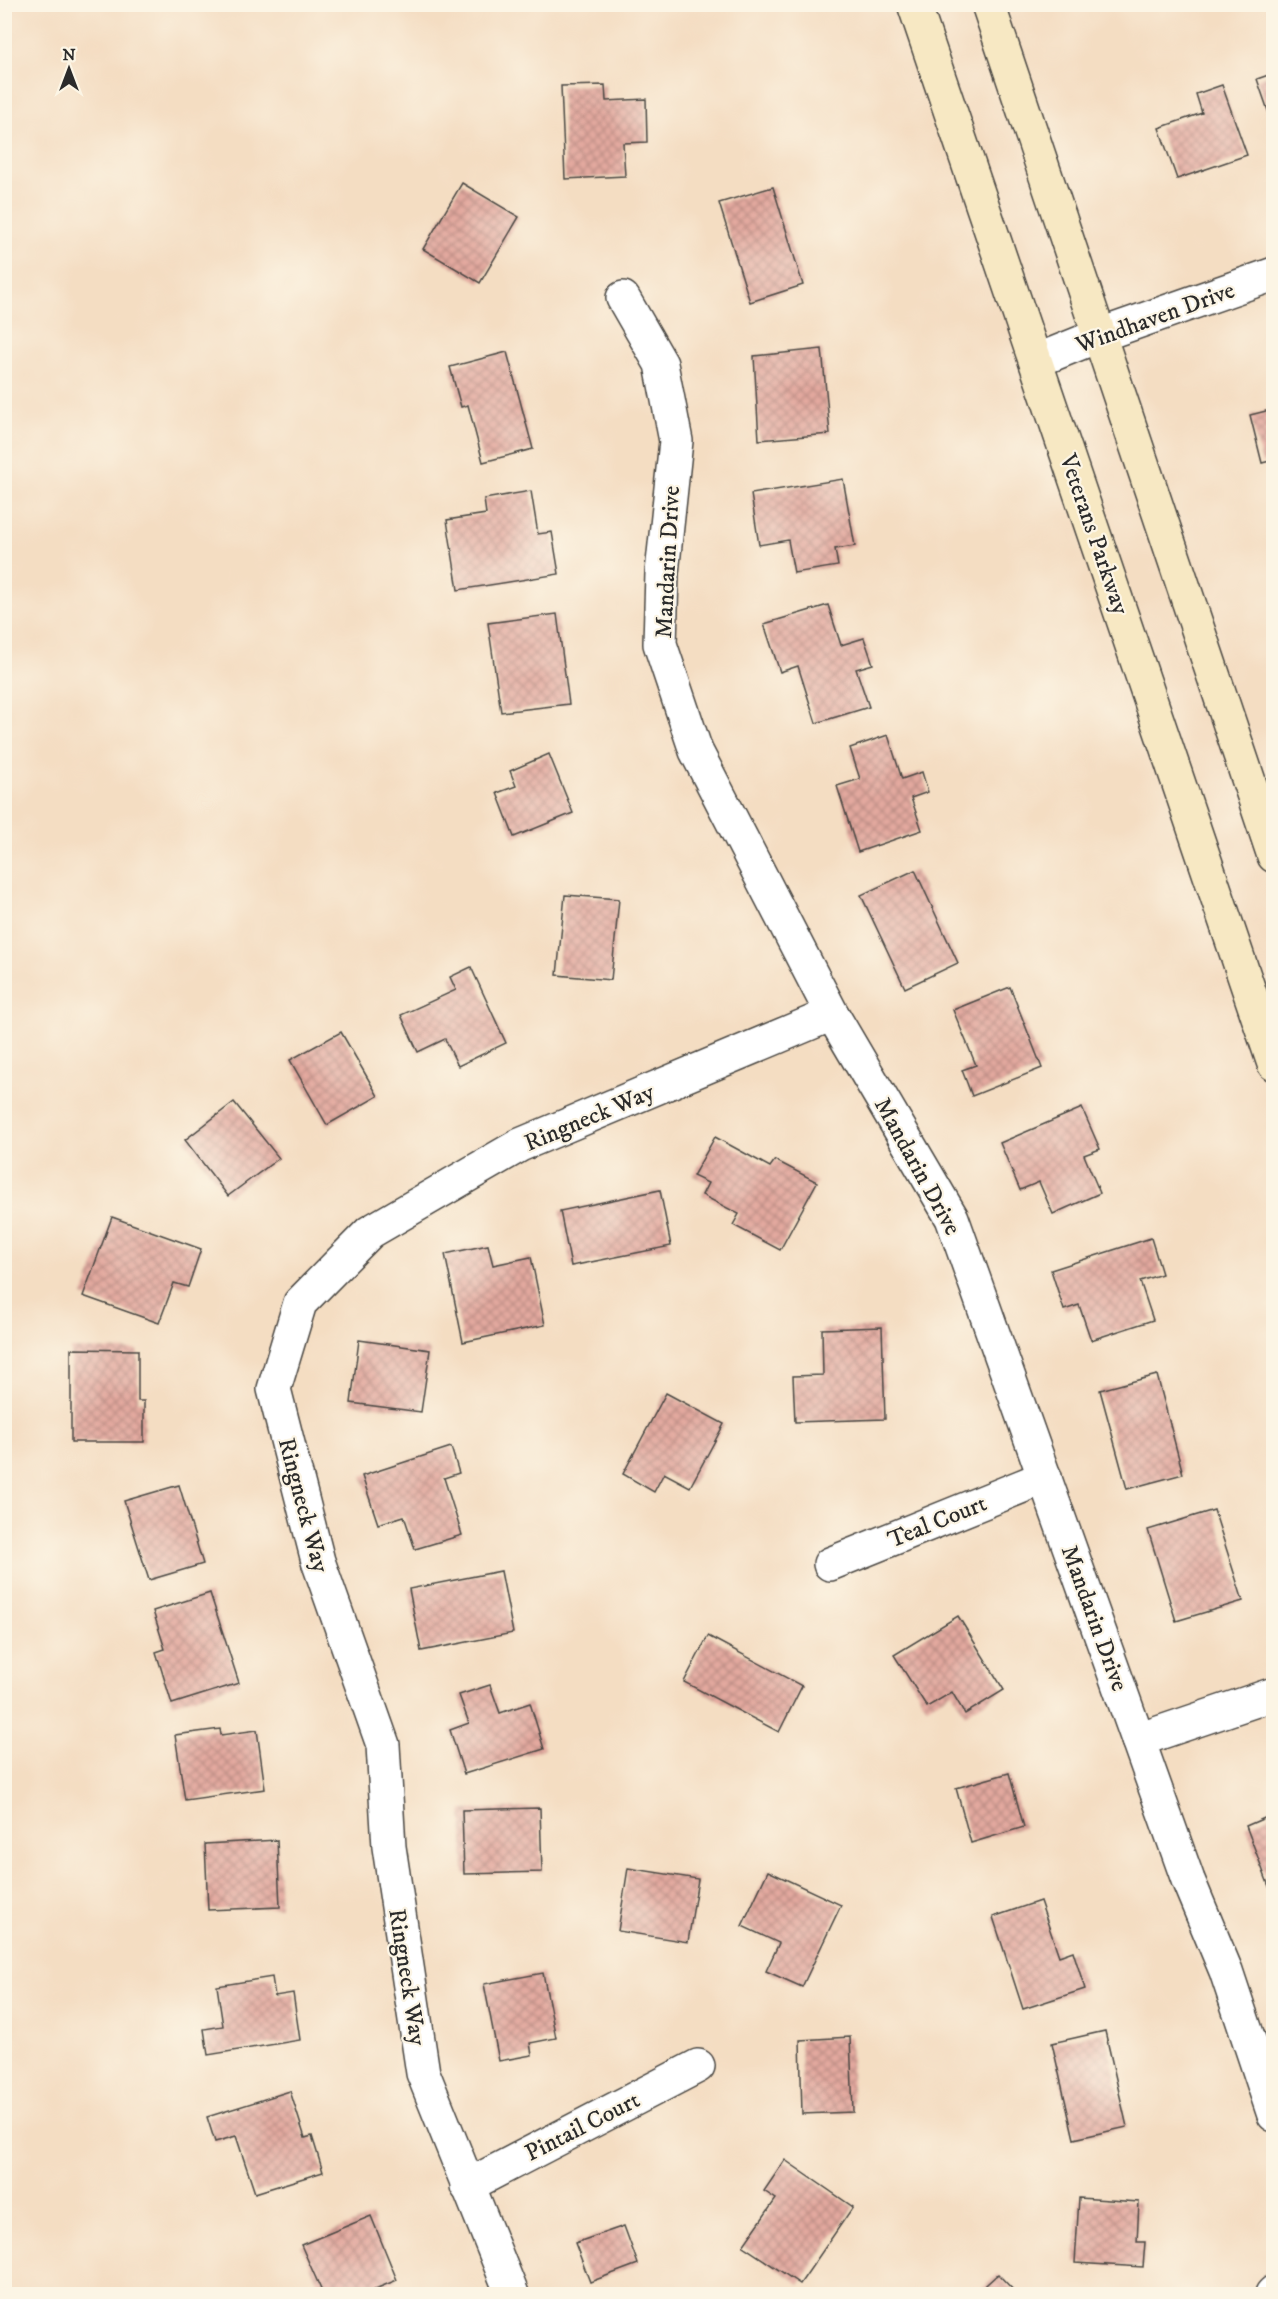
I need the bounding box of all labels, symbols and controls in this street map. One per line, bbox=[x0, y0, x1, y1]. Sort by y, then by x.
north arrow bbox=[39, 39, 99, 99]
text: N bbox=[62, 45, 76, 65]
street label: Windhaven Drive bbox=[1071, 275, 1239, 361]
street label: Veterans Parkway bbox=[1052, 449, 1136, 619]
street label: Mandarin Drive bbox=[649, 485, 687, 639]
street label: Ringneck Way bbox=[520, 1077, 659, 1159]
street label: Mandarin Drive bbox=[867, 1092, 967, 1241]
street label: Ringneck Way bbox=[271, 1435, 336, 1576]
street label: Teal Court bbox=[884, 1488, 992, 1555]
street label: Mandarin Drive bbox=[1054, 1541, 1134, 1695]
street label: Ringneck Way bbox=[381, 1907, 433, 2048]
street label: Pintail Court bbox=[520, 2085, 645, 2169]

